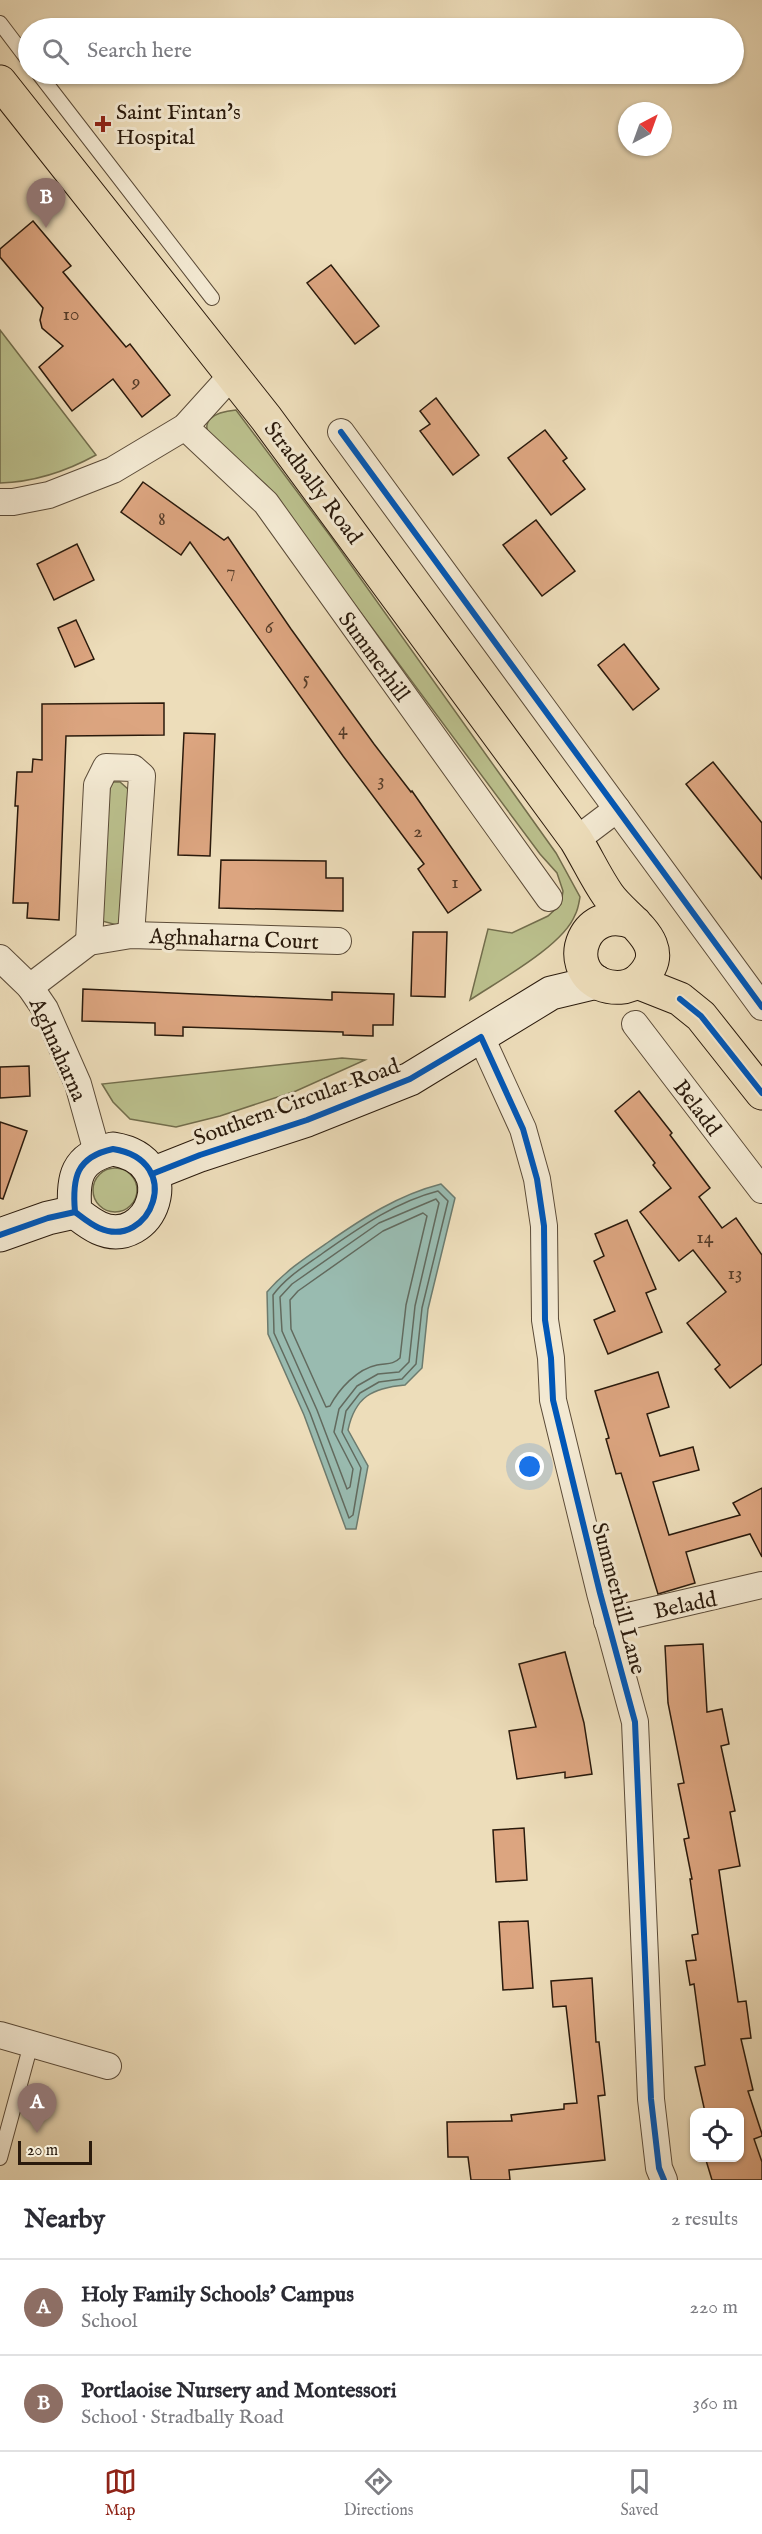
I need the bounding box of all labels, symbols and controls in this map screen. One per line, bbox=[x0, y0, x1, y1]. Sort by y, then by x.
search box bbox=[18, 18, 744, 84]
icon: search bbox=[39, 35, 72, 68]
text: Search here bbox=[87, 37, 192, 65]
place label: Saint Fintan's Hospital bbox=[116, 99, 241, 152]
north arrow bbox=[618, 102, 672, 156]
marker: Saint Fintan's Hospital bbox=[94, 115, 112, 133]
pin: B bbox=[26, 178, 66, 228]
house number: 10 bbox=[62, 302, 80, 327]
house number: 9 bbox=[131, 369, 140, 394]
street label: Stradbally Road bbox=[257, 416, 368, 550]
house number: 8 bbox=[158, 507, 166, 532]
house number: 7 bbox=[226, 559, 236, 584]
street label: Summerhill bbox=[331, 607, 415, 708]
house number: 6 bbox=[265, 615, 274, 640]
house number: 5 bbox=[302, 666, 310, 691]
house number: 4 bbox=[338, 717, 348, 742]
house number: 3 bbox=[377, 768, 385, 793]
house number: 2 bbox=[413, 819, 423, 844]
house number: 1 bbox=[451, 870, 459, 895]
street label: Aghnaharna Court bbox=[148, 923, 320, 957]
street label: Aghnaharna bbox=[22, 993, 93, 1106]
street label: Southern Circular Road bbox=[190, 1053, 404, 1153]
street label: Beladd bbox=[666, 1074, 727, 1142]
house number: 14 bbox=[696, 1225, 714, 1250]
house number: 13 bbox=[728, 1261, 742, 1286]
your location bbox=[515, 1452, 544, 1481]
street label: Summerhill Lane bbox=[584, 1519, 652, 1678]
street label: Beladd bbox=[651, 1586, 720, 1626]
pin: A bbox=[18, 2084, 57, 2133]
map controls bbox=[690, 2108, 744, 2162]
button: locate bbox=[690, 2108, 744, 2162]
scale bar bbox=[18, 2138, 92, 2166]
text: 20 m bbox=[27, 2141, 58, 2161]
text: Nearby bbox=[24, 2203, 105, 2236]
text: 2 results bbox=[671, 2207, 738, 2232]
text: Holy Family Schools' Campus bbox=[81, 2281, 354, 2309]
text: A bbox=[37, 2295, 50, 2320]
text: 220 m bbox=[690, 2295, 738, 2320]
text: School bbox=[81, 2309, 137, 2334]
text: Portlaoise Nursery and Montessori bbox=[81, 2377, 397, 2405]
text: B bbox=[37, 2391, 50, 2416]
text: 360 m bbox=[692, 2391, 738, 2416]
text: School · Stradbally Road bbox=[81, 2405, 284, 2430]
tab: Map bbox=[104, 2465, 137, 2521]
tab: Directions bbox=[344, 2465, 413, 2521]
tab: Saved bbox=[621, 2465, 658, 2521]

